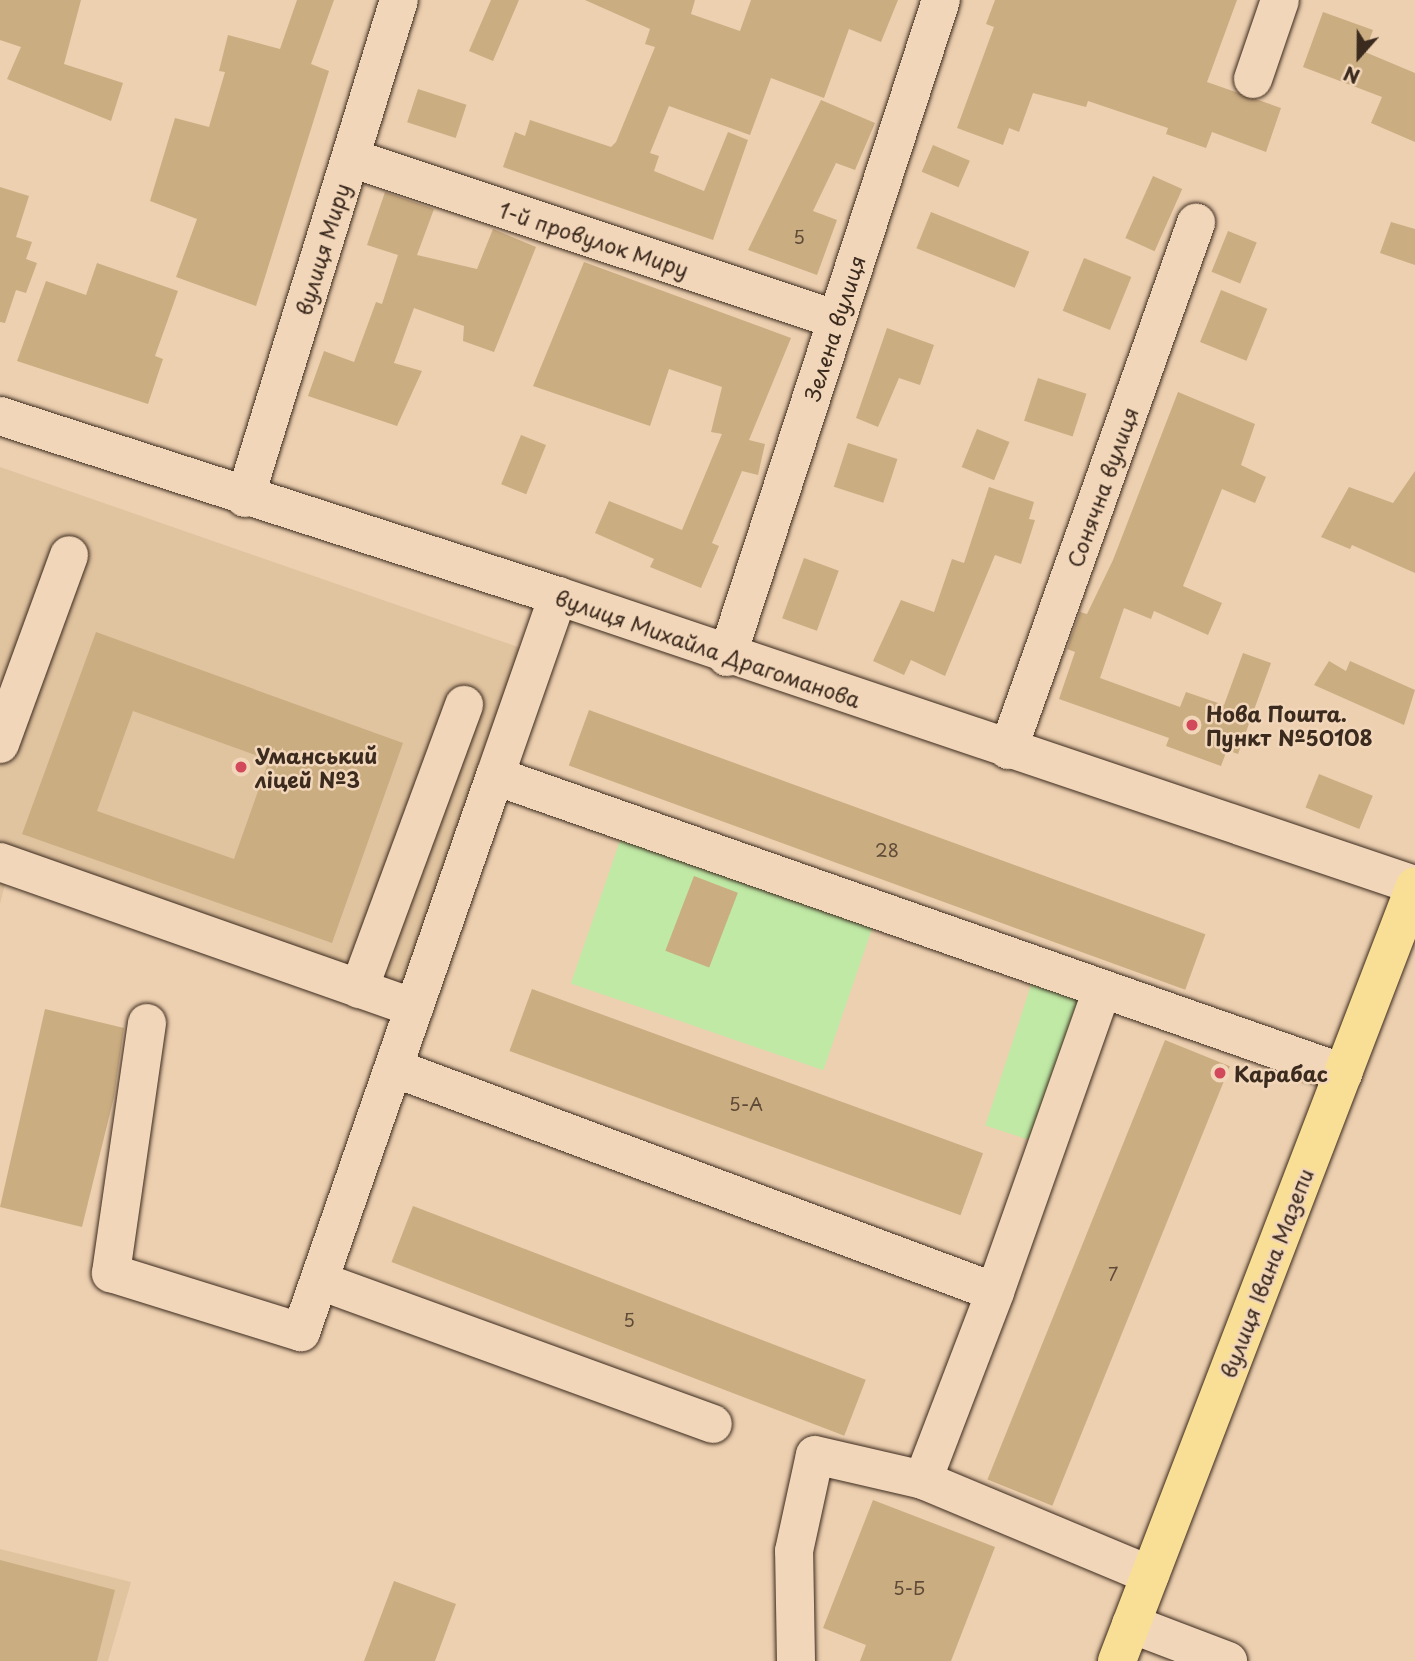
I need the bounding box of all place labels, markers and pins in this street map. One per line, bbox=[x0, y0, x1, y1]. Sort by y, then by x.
place label: Нова Пошта. Пункт №50108 bbox=[1206, 700, 1373, 750]
marker: Нова Пошта. Пункт №50108 bbox=[1184, 717, 1200, 733]
place label: Уманський ліцей №3 bbox=[255, 742, 377, 792]
marker: Уманський ліцей №3 bbox=[233, 759, 249, 775]
place label: Карабас bbox=[1234, 1060, 1328, 1086]
marker: Карабас bbox=[1212, 1065, 1228, 1081]

